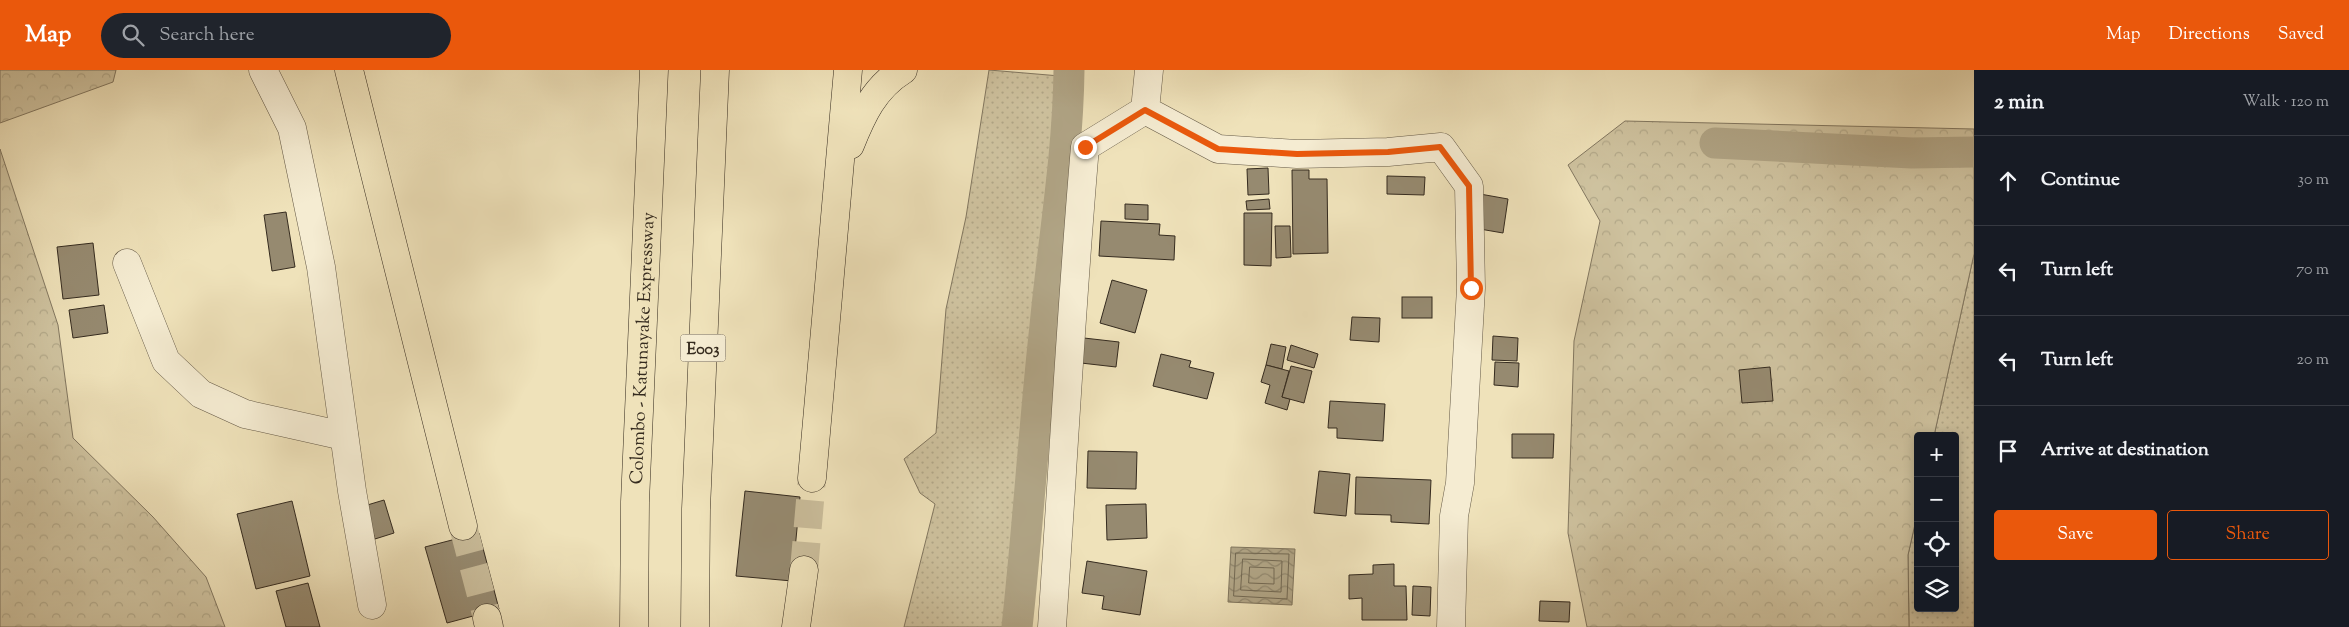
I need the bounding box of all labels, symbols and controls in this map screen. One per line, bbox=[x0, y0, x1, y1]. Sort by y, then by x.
search box bbox=[101, 13, 451, 58]
text: Map bbox=[25, 18, 71, 52]
icon: search bbox=[119, 21, 147, 49]
text: Search here bbox=[159, 22, 255, 49]
text: Map bbox=[2106, 22, 2141, 48]
text: Directions bbox=[2169, 22, 2250, 48]
text: Saved bbox=[2278, 22, 2324, 48]
text: 2 min bbox=[1994, 88, 2044, 118]
text: Walk · 120 m bbox=[2243, 91, 2329, 114]
route end bbox=[1074, 136, 1097, 159]
icon: ahead bbox=[1994, 167, 2022, 195]
text: Continue bbox=[2041, 167, 2120, 194]
text: 30 m bbox=[2298, 169, 2329, 192]
street label: Colombo - Katunayake Expressway bbox=[625, 212, 663, 485]
icon: left bbox=[1994, 257, 2022, 285]
text: Turn left bbox=[2041, 257, 2113, 284]
text: 70 m bbox=[2296, 259, 2329, 282]
route start bbox=[1460, 277, 1483, 300]
road number: E003 bbox=[680, 334, 726, 362]
icon: left bbox=[1994, 347, 2022, 375]
text: Turn left bbox=[2041, 347, 2113, 374]
text: 20 m bbox=[2296, 349, 2329, 372]
map controls bbox=[1914, 432, 1959, 612]
button: + bbox=[1914, 432, 1959, 477]
icon: arrive bbox=[1994, 437, 2022, 465]
text: Arrive at destination bbox=[2041, 437, 2209, 464]
button: − bbox=[1914, 477, 1959, 522]
button: Save bbox=[1994, 510, 2157, 560]
button: Share bbox=[2167, 510, 2329, 560]
button: locate bbox=[1914, 522, 1959, 567]
button: layers bbox=[1914, 567, 1959, 612]

